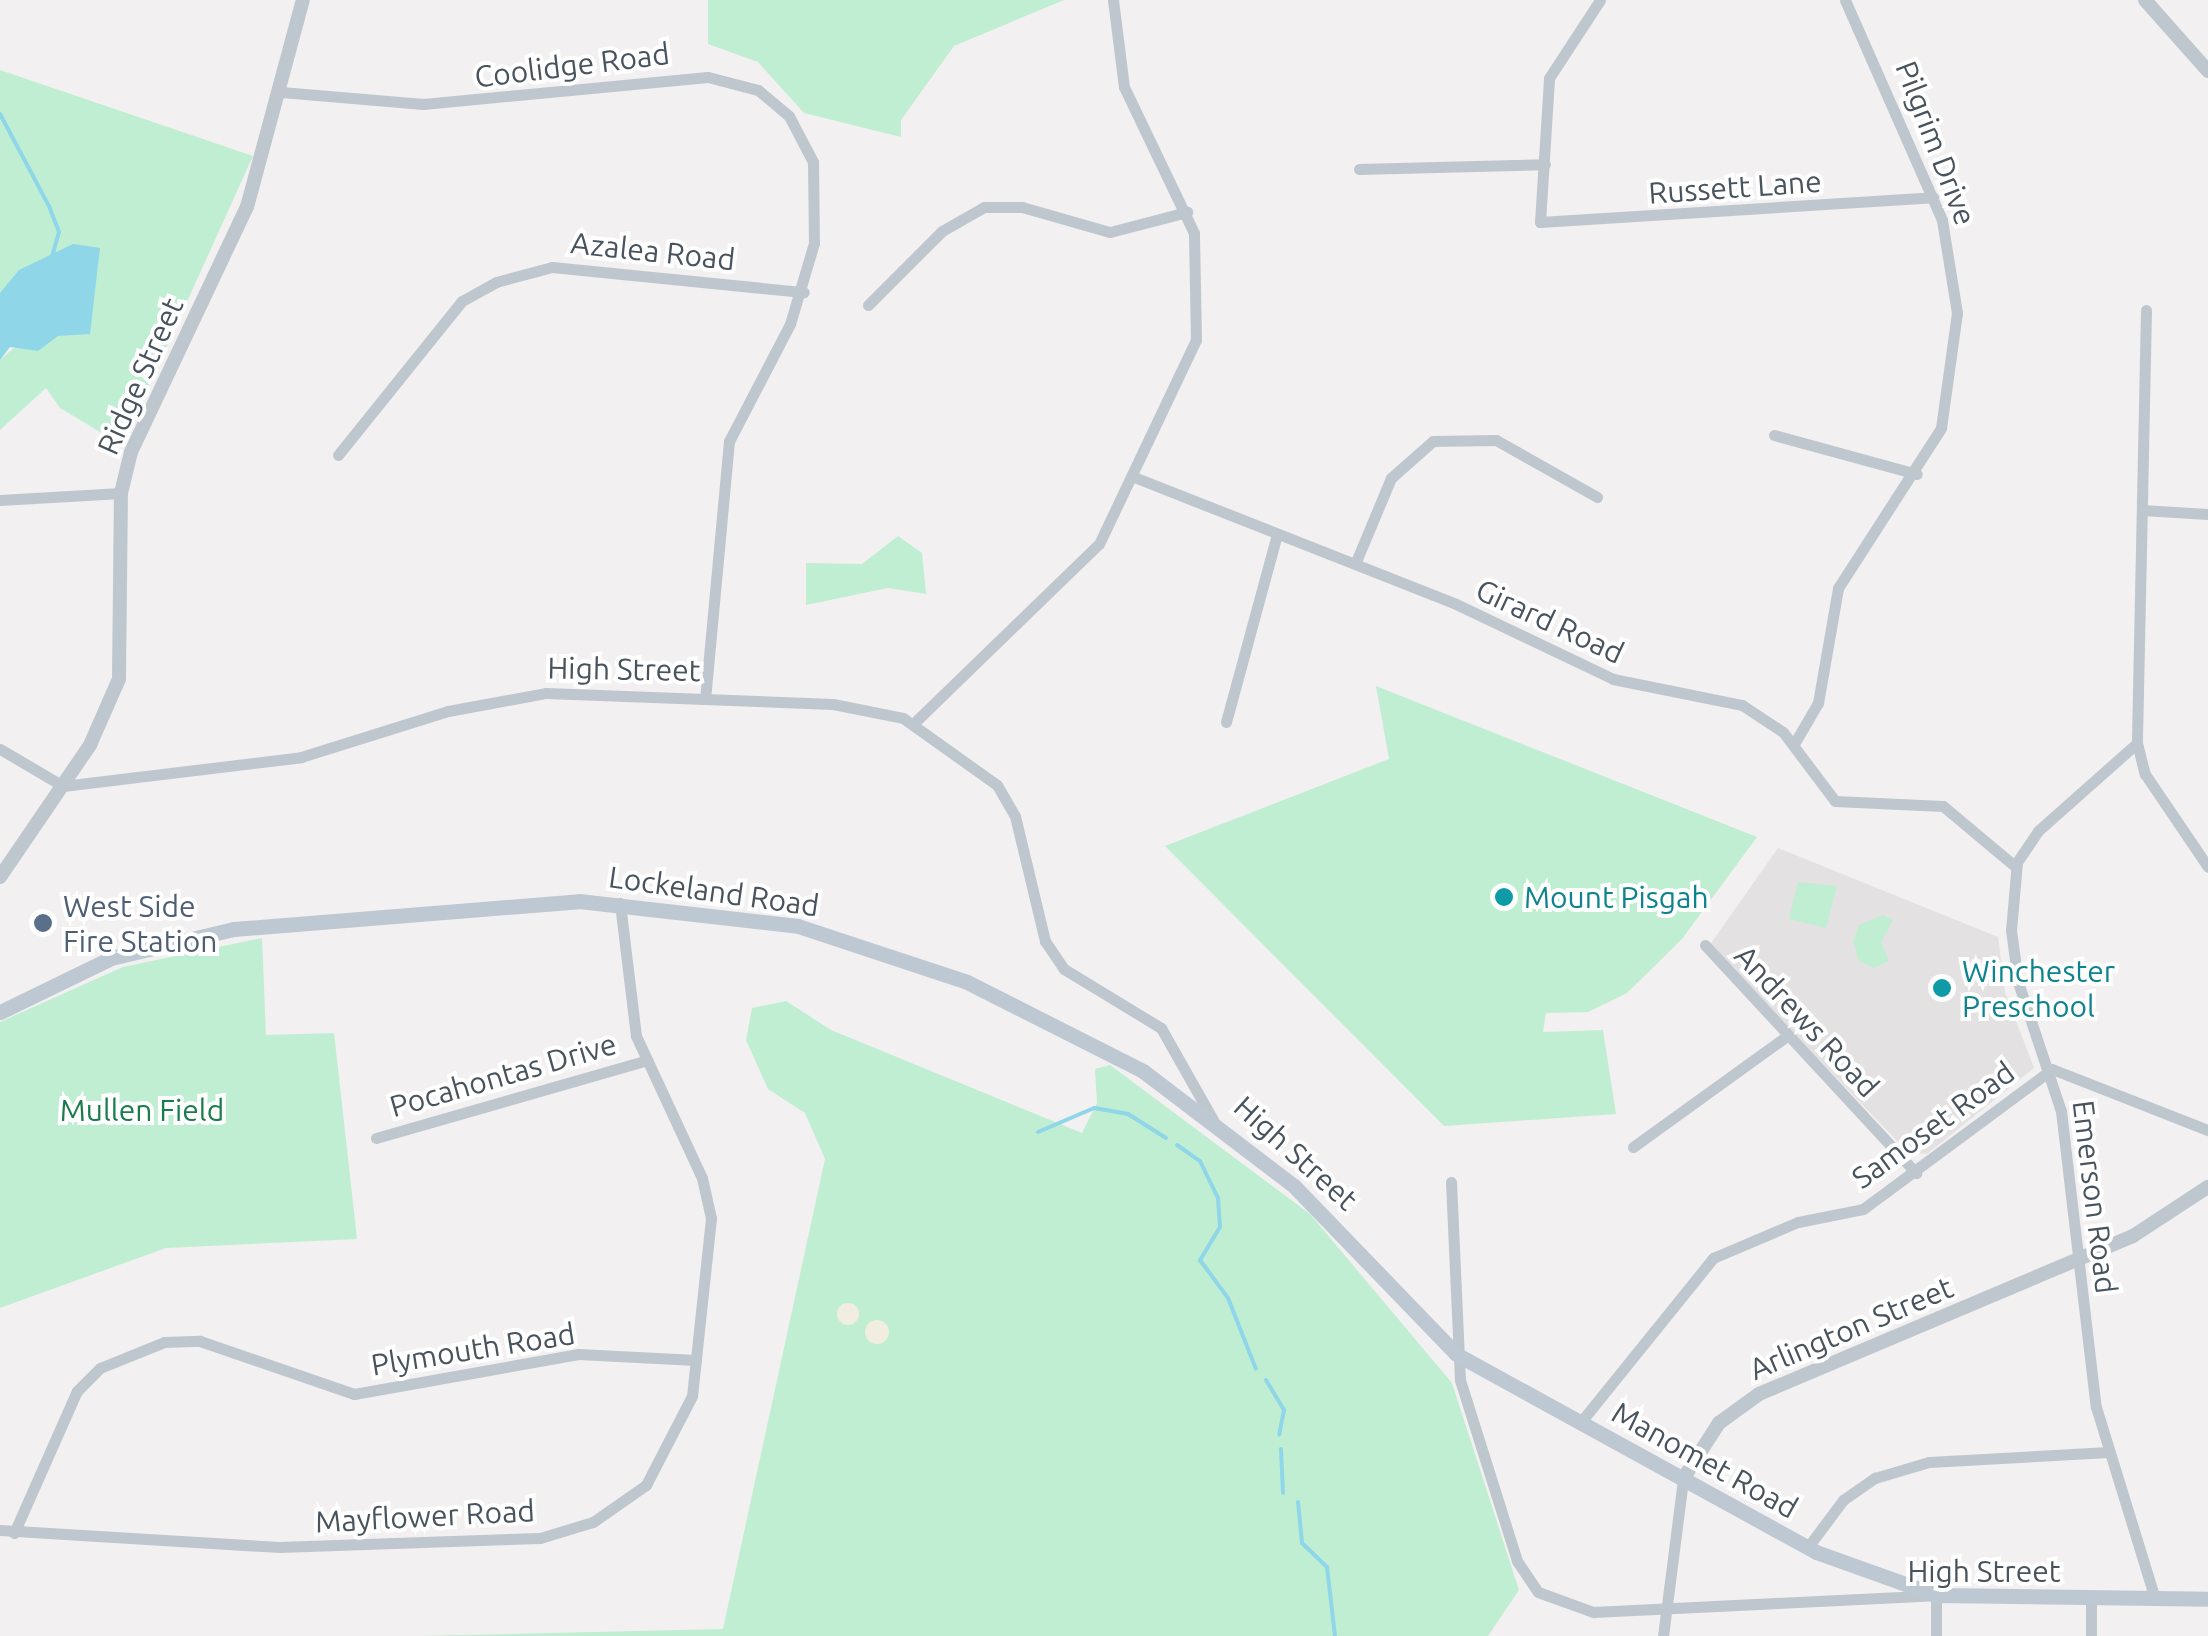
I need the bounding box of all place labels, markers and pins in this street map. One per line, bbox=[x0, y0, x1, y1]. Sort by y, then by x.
place label: Mount Pisgah bbox=[1524, 879, 1709, 915]
marker: Mount Pisgah bbox=[1493, 886, 1515, 908]
place label: West Side Fire Station bbox=[63, 888, 217, 958]
marker: West Side Fire Station bbox=[32, 912, 54, 934]
place label: Winchester Preschool bbox=[1962, 953, 2115, 1024]
marker: Winchester Preschool bbox=[1931, 977, 1953, 999]

